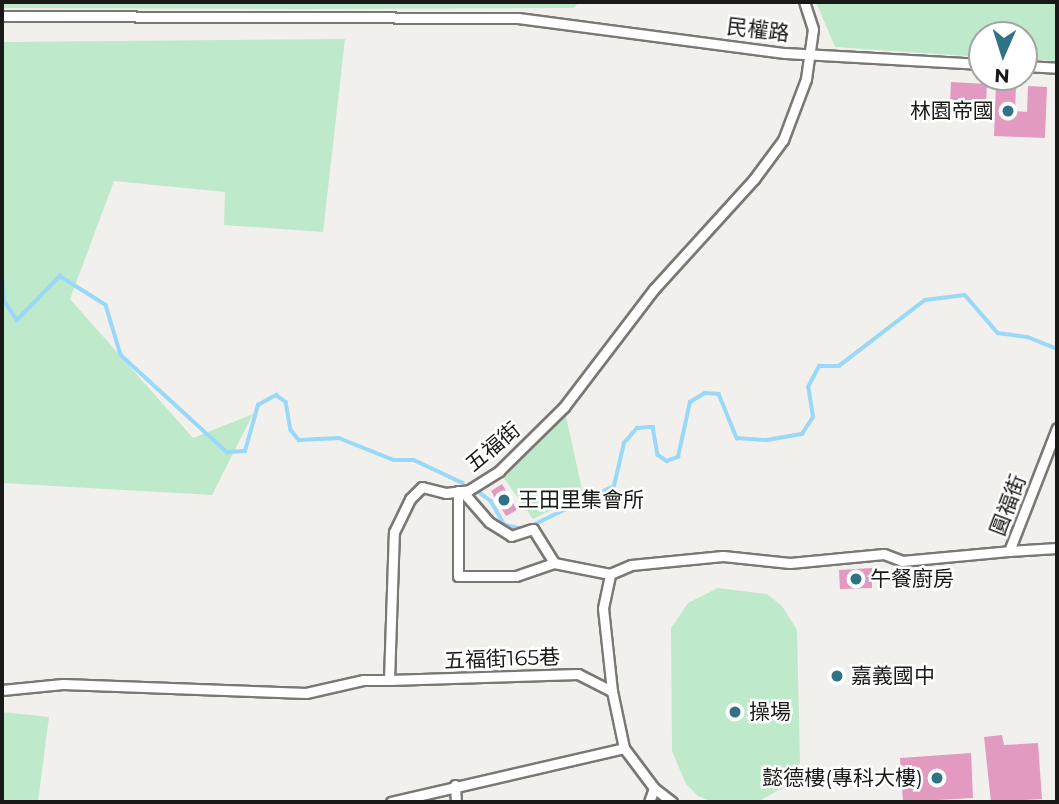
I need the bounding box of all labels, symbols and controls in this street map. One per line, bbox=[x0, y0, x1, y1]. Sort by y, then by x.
street label: 民權路 bbox=[725, 14, 791, 46]
north arrow bbox=[968, 21, 1038, 91]
text: N bbox=[994, 64, 1010, 87]
place label: 林園帝國 bbox=[910, 98, 994, 124]
marker: 林園帝國 bbox=[1000, 103, 1016, 119]
street label: 五福街 bbox=[461, 417, 525, 477]
street label: 圓福街 bbox=[985, 471, 1031, 539]
place label: 王田里集會所 bbox=[518, 487, 644, 513]
marker: 王田里集會所 bbox=[496, 492, 512, 508]
place label: 午餐廚房 bbox=[870, 566, 954, 592]
marker: 午餐廚房 bbox=[848, 571, 864, 587]
street label: 五福街165巷 bbox=[443, 644, 561, 674]
place label: 嘉義國中 bbox=[851, 663, 935, 689]
marker: 嘉義國中 bbox=[829, 668, 845, 684]
place label: 操場 bbox=[749, 699, 791, 725]
marker: 操場 bbox=[727, 704, 743, 720]
place label: 懿德樓(專科大樓) bbox=[762, 765, 923, 791]
marker: 懿德樓(專科大樓) bbox=[929, 770, 945, 786]

